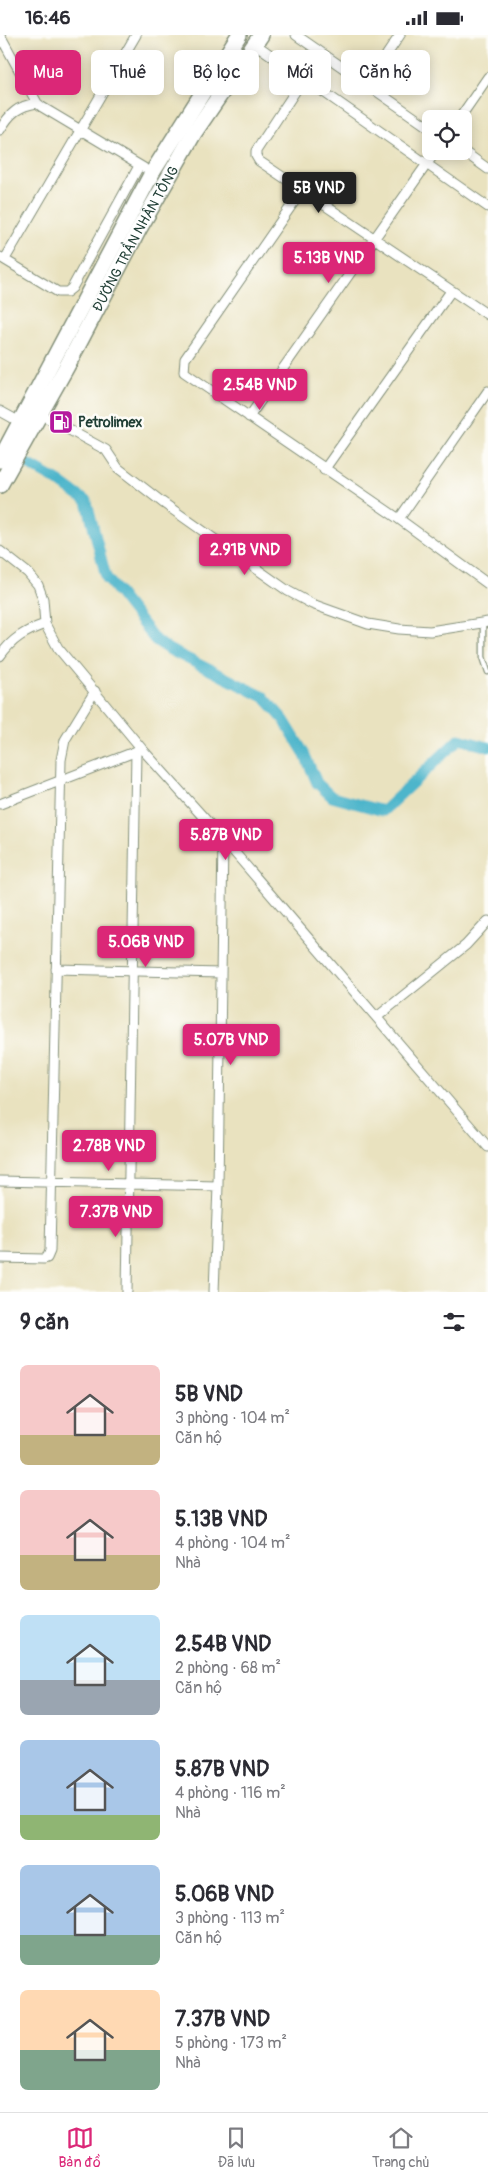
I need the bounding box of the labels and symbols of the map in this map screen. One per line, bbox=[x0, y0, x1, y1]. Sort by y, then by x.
street label: ĐƯỜNG TRẦN NHÂN TÔNG bbox=[89, 163, 182, 315]
pin: 5B VND bbox=[278, 171, 360, 214]
pin: 5.13B VND bbox=[272, 241, 386, 284]
pin: 2.54B VND bbox=[203, 369, 317, 411]
fuel station icon: Petrolimex bbox=[48, 409, 74, 435]
place label: Petrolimex bbox=[78, 414, 142, 431]
pin: 2.91B VND bbox=[188, 533, 302, 576]
pin: 5.87B VND bbox=[169, 819, 283, 861]
pin: 5.06B VND bbox=[89, 925, 203, 968]
pin: 5.07B VND bbox=[174, 1023, 288, 1066]
pin: 2.78B VND bbox=[52, 1129, 166, 1172]
pin: 7.37B VND bbox=[59, 1195, 173, 1238]

